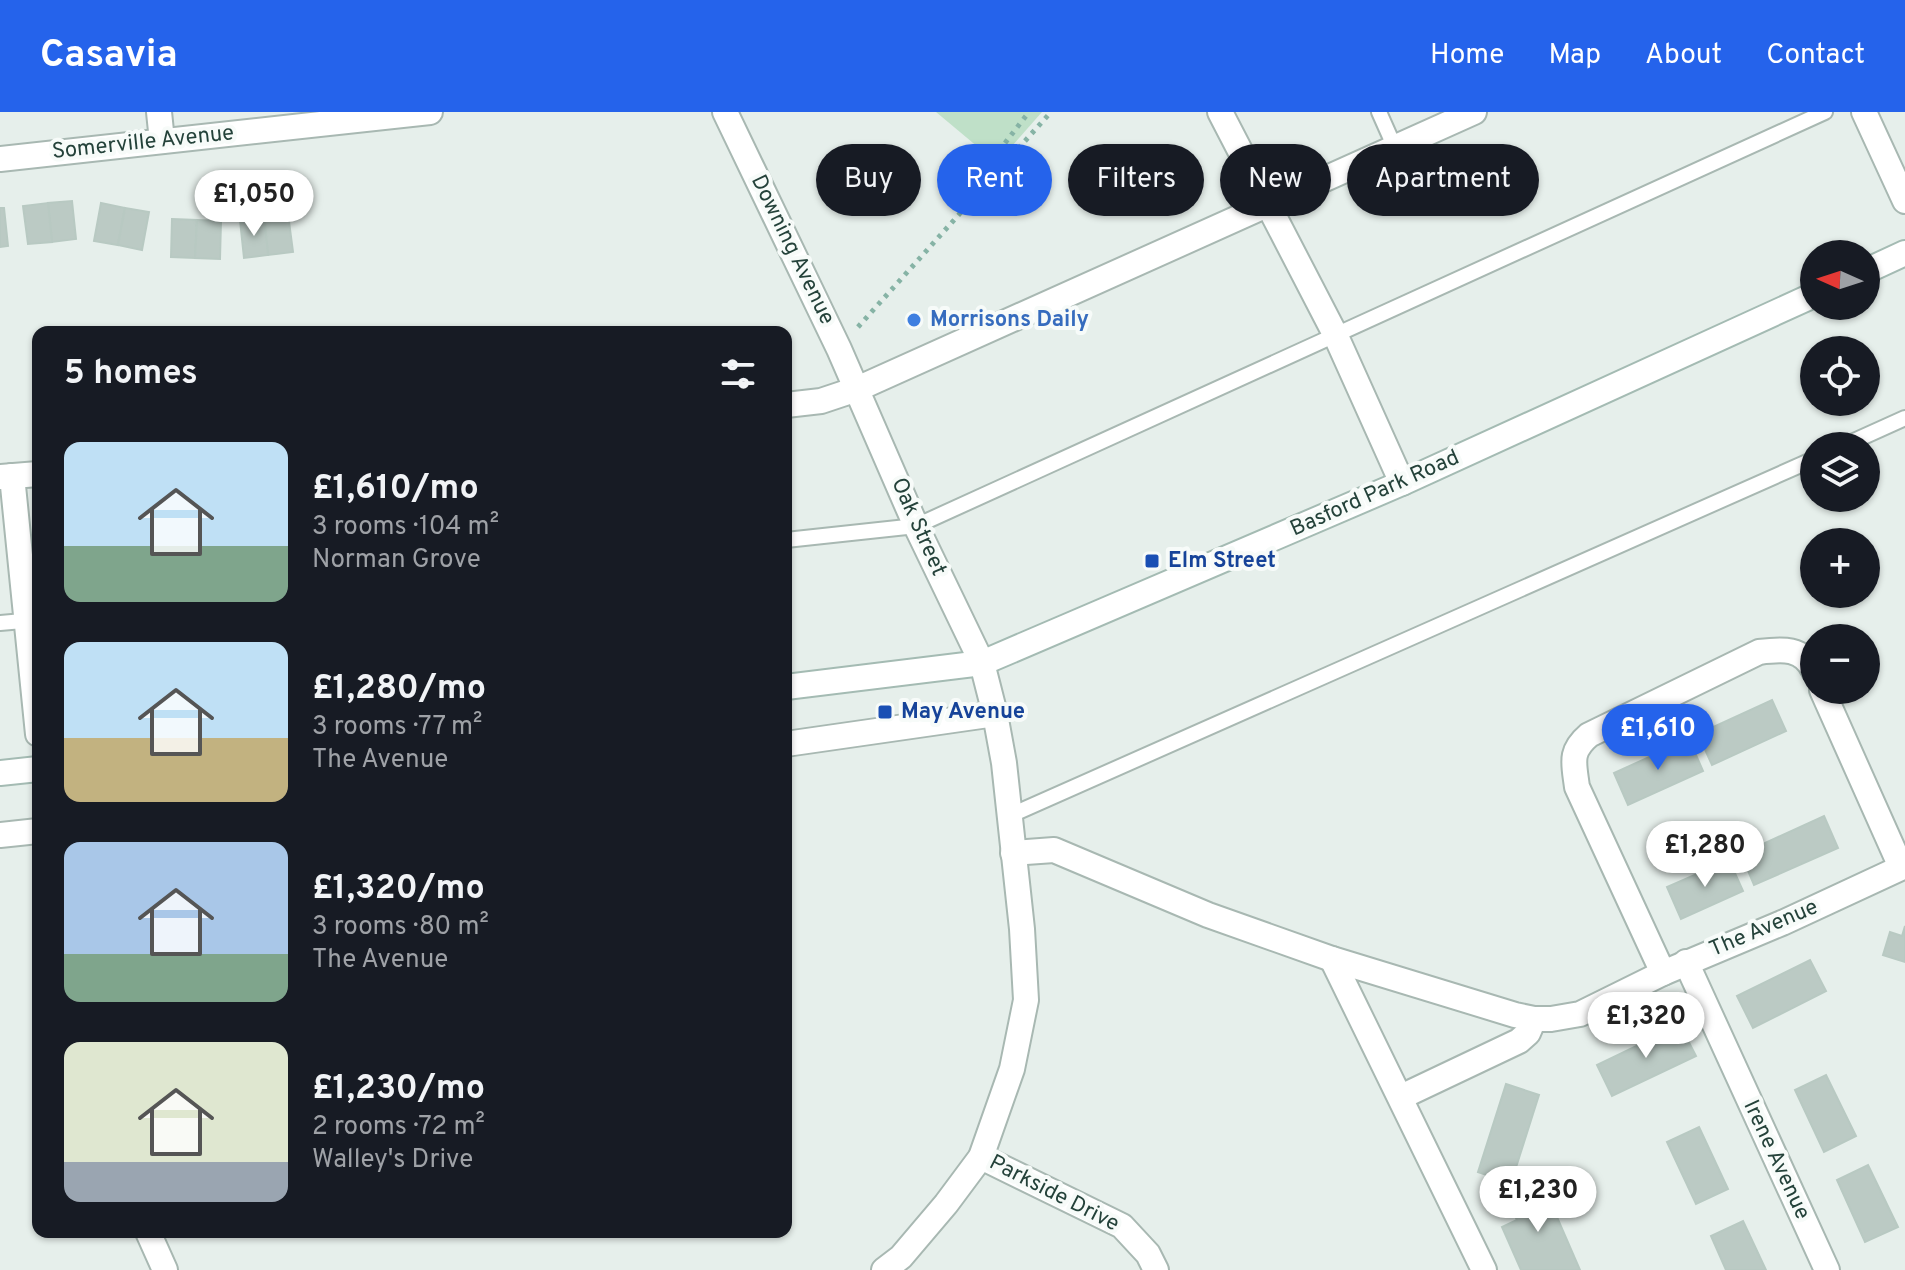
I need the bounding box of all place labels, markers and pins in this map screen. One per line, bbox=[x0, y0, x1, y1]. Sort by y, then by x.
pin: £1,050 bbox=[189, 170, 319, 238]
place label: Morrisons Daily bbox=[930, 307, 1089, 334]
marker: Morrisons Daily bbox=[905, 311, 923, 329]
place label: Elm Street bbox=[1168, 548, 1276, 575]
marker: Elm Street bbox=[1143, 552, 1161, 570]
place label: May Avenue bbox=[901, 699, 1025, 726]
marker: May Avenue bbox=[876, 703, 894, 721]
pin: £1,610 bbox=[1593, 704, 1723, 772]
pin: £1,280 bbox=[1640, 821, 1770, 889]
pin: £1,320 bbox=[1581, 992, 1711, 1060]
pin: £1,230 bbox=[1473, 1166, 1603, 1234]

